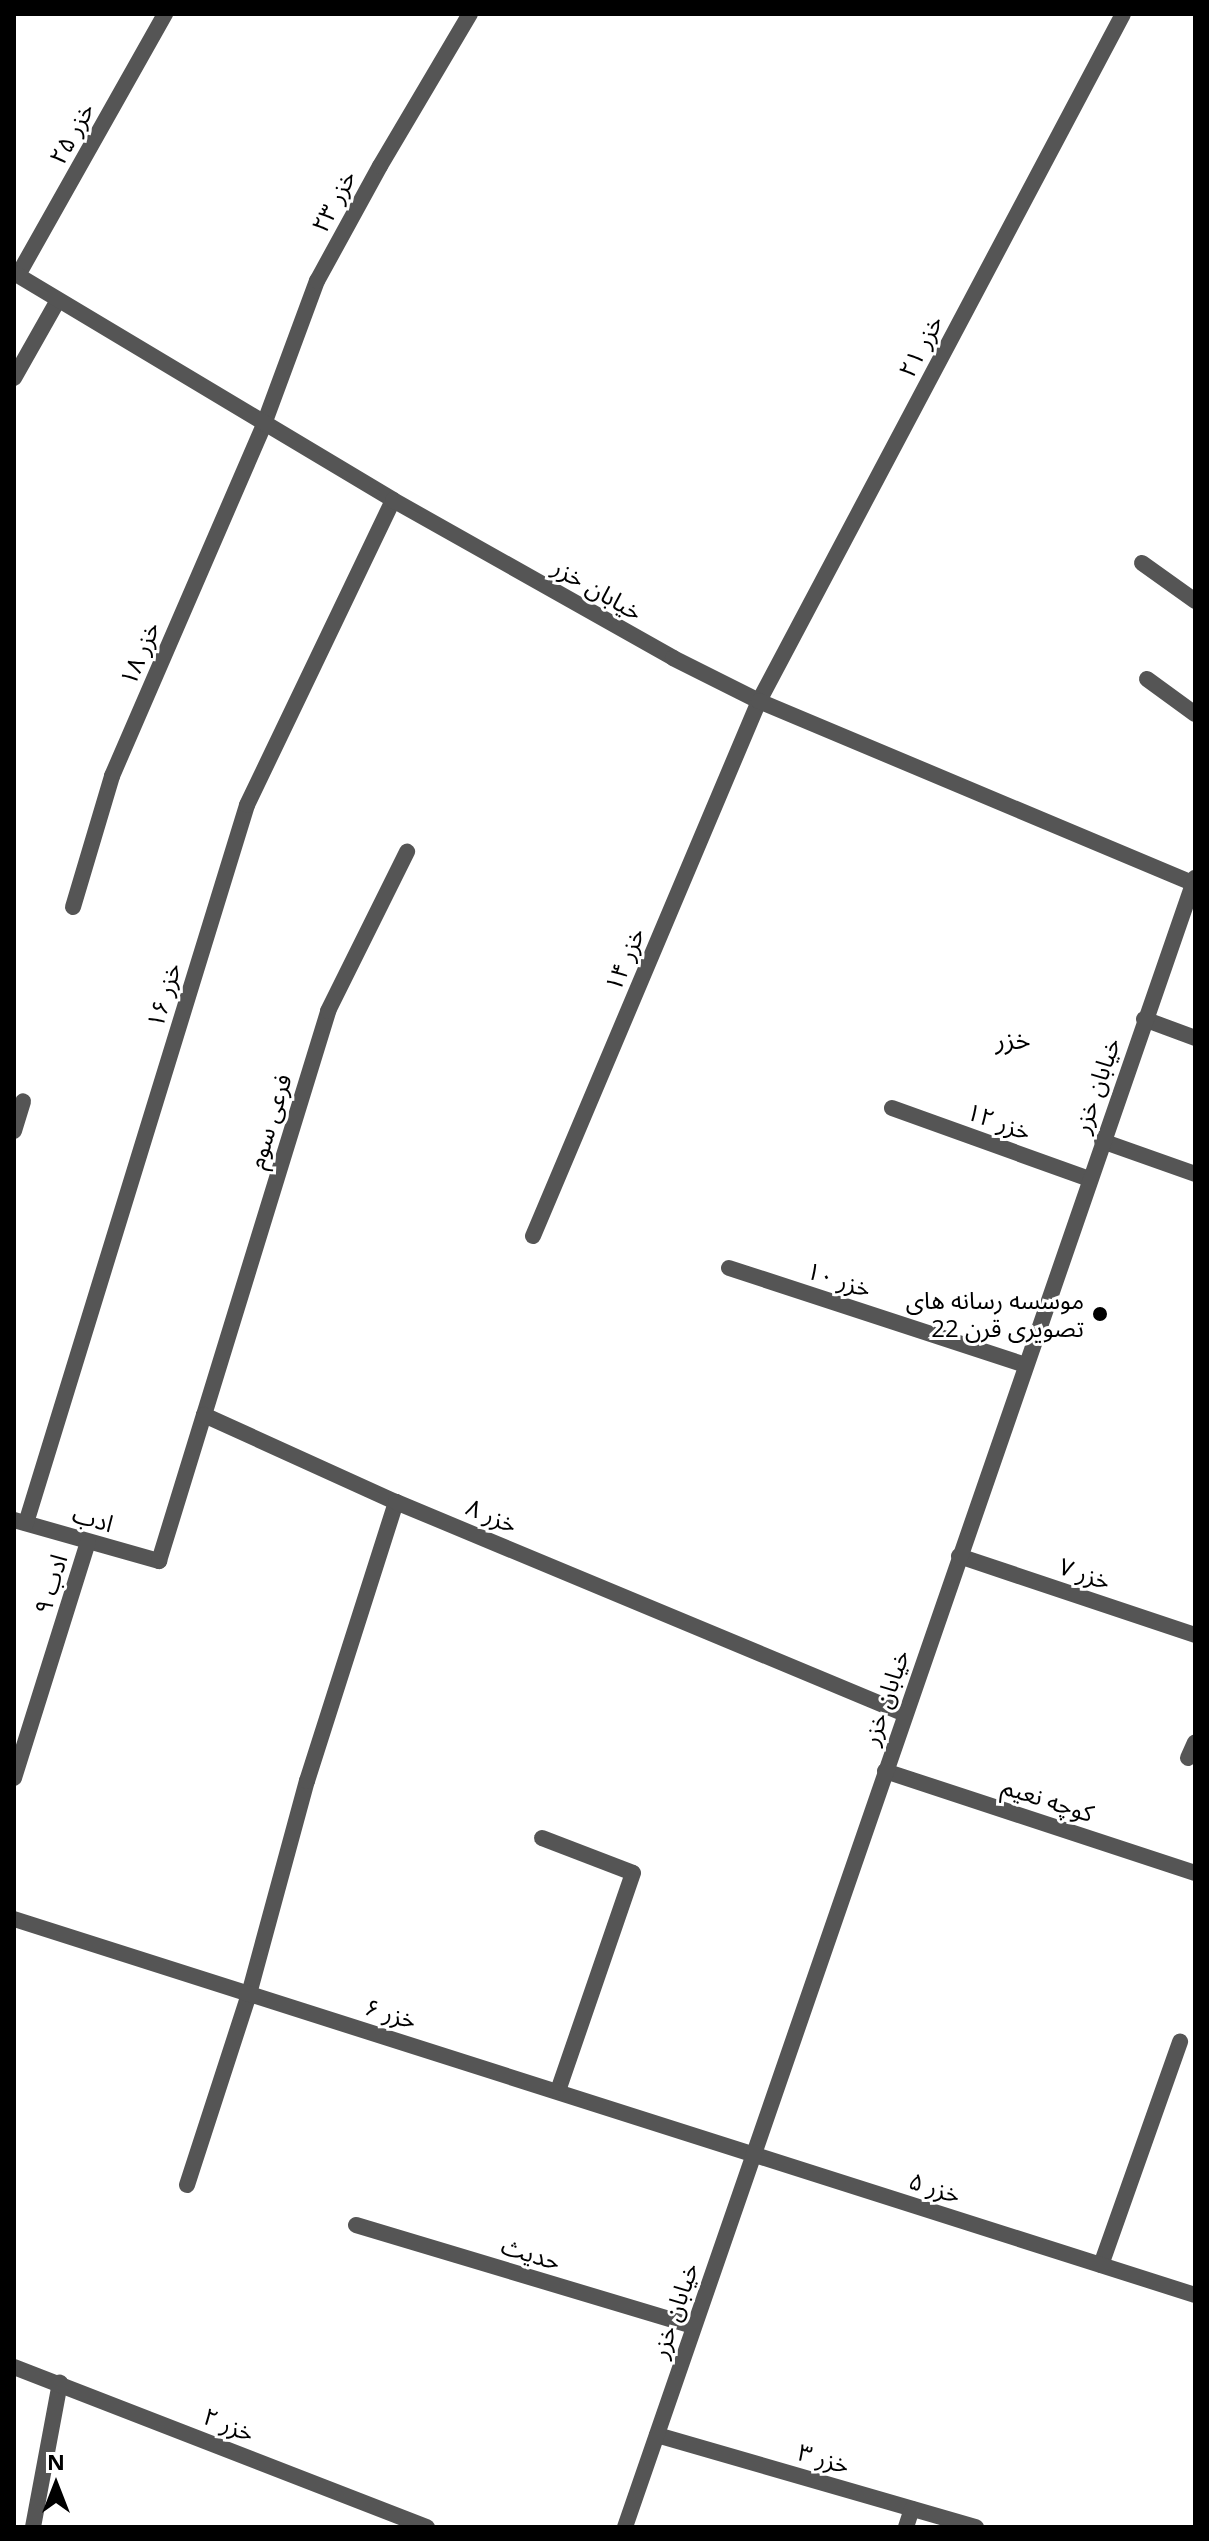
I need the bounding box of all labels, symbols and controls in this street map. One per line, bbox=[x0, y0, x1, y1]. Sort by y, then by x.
street label: خزر ۲۵ bbox=[42, 97, 100, 169]
street label: خزر ۲۳ bbox=[305, 165, 361, 237]
street label: خزر ۲۱ bbox=[892, 310, 948, 382]
street label: خیابان خزر bbox=[548, 552, 648, 626]
street label: خزر ۱۸ bbox=[113, 617, 165, 689]
street label: خزر ۱۴ bbox=[598, 923, 650, 995]
street label: خزر ۱۶ bbox=[140, 959, 186, 1031]
district label: خزر bbox=[995, 1024, 1031, 1056]
street label: خیابان خزر bbox=[1066, 1034, 1126, 1136]
street label: فرعی سوم bbox=[241, 1070, 297, 1172]
street label: خزر ۱۲ bbox=[963, 1096, 1035, 1146]
street label: خزر ۱۰ bbox=[803, 1255, 875, 1303]
place label: موسسه رسانه های تصویری قرن 22 bbox=[906, 1286, 1084, 1342]
marker: موسسه رسانه های تصویری قرن 22 bbox=[1091, 1305, 1109, 1323]
street label: خزر ۸ bbox=[462, 1492, 522, 1538]
street label: ادب bbox=[69, 1499, 117, 1537]
street label: ادب ۹ bbox=[27, 1551, 73, 1617]
street label: خزر ۷ bbox=[1056, 1551, 1114, 1595]
street label: خیابان خزر bbox=[855, 1646, 915, 1748]
street label: کوچه نعیم bbox=[999, 1771, 1097, 1827]
street label: خزر ۶ bbox=[362, 1992, 420, 2034]
street label: خزر ۵ bbox=[906, 2165, 964, 2209]
street label: حدیث bbox=[498, 2230, 564, 2276]
street label: خیابان خزر bbox=[644, 2259, 704, 2361]
street label: خزر ۲ bbox=[199, 2401, 259, 2447]
street label: خزر ۳ bbox=[795, 2437, 853, 2479]
north arrow bbox=[16, 2445, 96, 2525]
text: N bbox=[47, 2446, 65, 2476]

